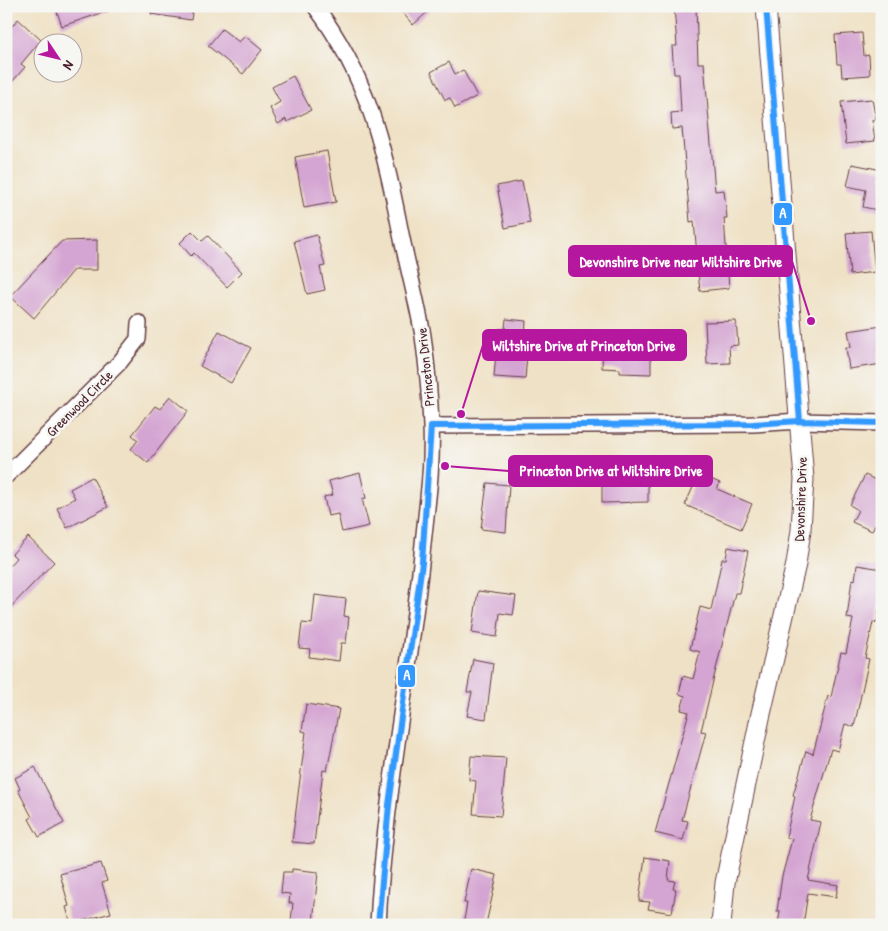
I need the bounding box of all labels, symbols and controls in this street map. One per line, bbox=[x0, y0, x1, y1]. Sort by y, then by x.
north arrow bbox=[32, 32, 82, 82]
text: N bbox=[59, 57, 79, 75]
line badge: A bbox=[773, 202, 793, 226]
text: A bbox=[780, 203, 787, 222]
callout: Devonshire Drive near Wiltshire Drive bbox=[569, 246, 792, 276]
text: Devonshire Drive near Wiltshire Drive bbox=[580, 251, 782, 272]
street label: Princeton Drive bbox=[411, 326, 439, 407]
callout: Wiltshire Drive at Princeton Drive bbox=[483, 330, 686, 360]
text: Wiltshire Drive at Princeton Drive bbox=[492, 335, 676, 356]
street label: Greenwood Circle bbox=[42, 365, 117, 440]
callout: Princeton Drive at Wiltshire Drive bbox=[509, 456, 712, 486]
street label: Devonshire Drive bbox=[789, 456, 811, 542]
text: Princeton Drive at Wiltshire Drive bbox=[519, 460, 703, 481]
line badge: A bbox=[397, 664, 416, 688]
text: A bbox=[404, 665, 411, 684]

